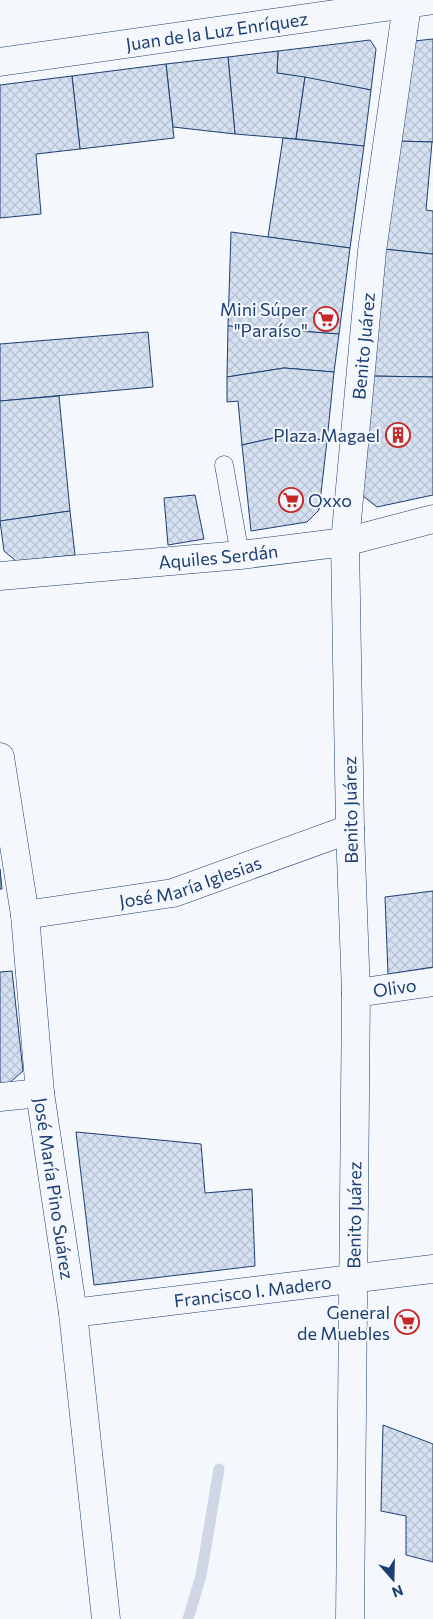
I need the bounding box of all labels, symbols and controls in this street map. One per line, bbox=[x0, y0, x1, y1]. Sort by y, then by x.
street label: Juan de la Luz Enríquez bbox=[124, 7, 309, 55]
street label: Benito Juárez bbox=[347, 291, 379, 401]
place label: Mini Súper "Paraíso" bbox=[220, 298, 308, 341]
supermarket icon: Mini Súper "Paraíso" bbox=[313, 306, 339, 332]
building icon: Plaza Magael bbox=[385, 422, 411, 448]
place label: Plaza Magael bbox=[273, 424, 380, 446]
supermarket icon: Oxxo bbox=[278, 487, 304, 513]
place label: Oxxo bbox=[308, 489, 352, 511]
street label: Aquiles Serdán bbox=[157, 539, 279, 573]
street label: Benito Juárez bbox=[338, 756, 362, 864]
street label: José María Iglesias bbox=[118, 851, 264, 912]
street label: Olivo bbox=[371, 974, 418, 1001]
street label: José María Pino Suárez bbox=[30, 1096, 79, 1281]
street label: Benito Juárez bbox=[342, 1161, 365, 1269]
street label: Francisco I. Madero bbox=[173, 1271, 333, 1312]
place label: General de Muebles bbox=[297, 1301, 390, 1344]
supermarket icon: General de Muebles bbox=[394, 1309, 420, 1335]
north arrow bbox=[368, 1554, 418, 1604]
text: N bbox=[390, 1582, 405, 1601]

